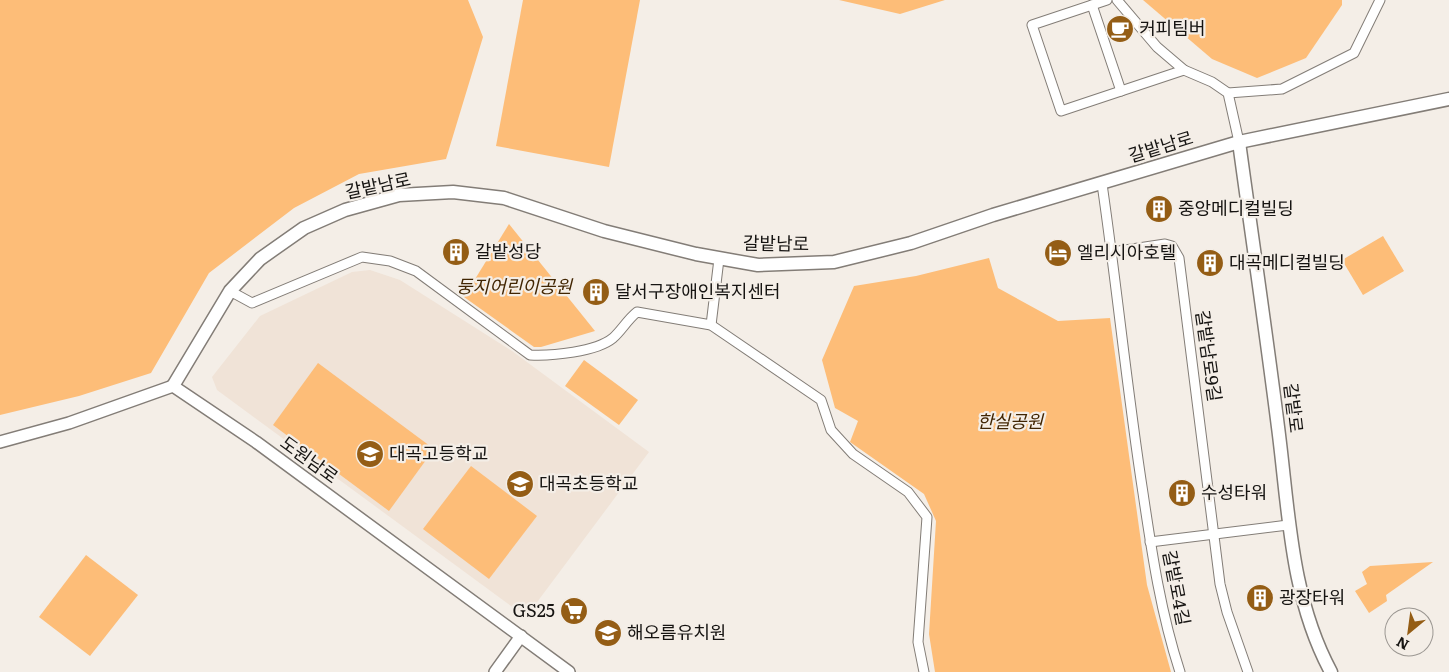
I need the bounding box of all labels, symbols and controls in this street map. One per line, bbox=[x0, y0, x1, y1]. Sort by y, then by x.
cafe icon: 커피팀버 bbox=[1105, 14, 1135, 44]
place label: 커피팀버 bbox=[1139, 14, 1205, 41]
street label: 갈밭남로 bbox=[1125, 123, 1196, 168]
street label: 갈밭남로 bbox=[342, 164, 413, 205]
building icon: 중앙메디컬빌딩 bbox=[1144, 194, 1174, 224]
place label: 중앙메디컬빌딩 bbox=[1178, 194, 1294, 221]
street label: 갈밭남로 bbox=[743, 228, 809, 257]
building icon: 갈밭성당 bbox=[441, 237, 471, 267]
place label: 갈밭성당 bbox=[475, 237, 541, 264]
hotel icon: 엘리시아호텔 bbox=[1043, 238, 1073, 268]
place label: 엘리시아호텔 bbox=[1077, 238, 1176, 265]
building icon: 대곡메디컬빌딩 bbox=[1195, 248, 1225, 278]
place label: 대곡메디컬빌딩 bbox=[1229, 248, 1345, 275]
park label: 둥지어린이공원 bbox=[456, 272, 573, 299]
building icon: 달서구장애인복지센터 bbox=[581, 277, 611, 307]
place label: 달서구장애인복지센터 bbox=[615, 277, 781, 304]
street label: 갈밭남로9길 bbox=[1190, 308, 1229, 403]
street label: 갈밭로 bbox=[1278, 382, 1311, 434]
park label: 한실공원 bbox=[977, 407, 1045, 434]
street label: 도원남로 bbox=[275, 428, 345, 489]
school or university icon: 대곡고등학교 bbox=[355, 439, 385, 469]
place label: 대곡고등학교 bbox=[389, 439, 488, 466]
school or university icon: 대곡초등학교 bbox=[505, 469, 535, 499]
place label: 대곡초등학교 bbox=[539, 469, 638, 496]
building icon: 수성타워 bbox=[1167, 478, 1197, 508]
place label: 수성타워 bbox=[1201, 478, 1267, 505]
street label: 갈밭로4길 bbox=[1157, 548, 1198, 628]
building icon: 광장타워 bbox=[1245, 583, 1275, 613]
place label: 광장타워 bbox=[1279, 583, 1345, 610]
place label: GS25 bbox=[512, 596, 555, 623]
supermarket icon: GS25 bbox=[559, 596, 589, 626]
north arrow bbox=[1384, 607, 1434, 657]
school or university icon: 해오름유치원 bbox=[593, 618, 623, 648]
place label: 해오름유치원 bbox=[627, 618, 726, 645]
text: N bbox=[1392, 633, 1412, 656]

